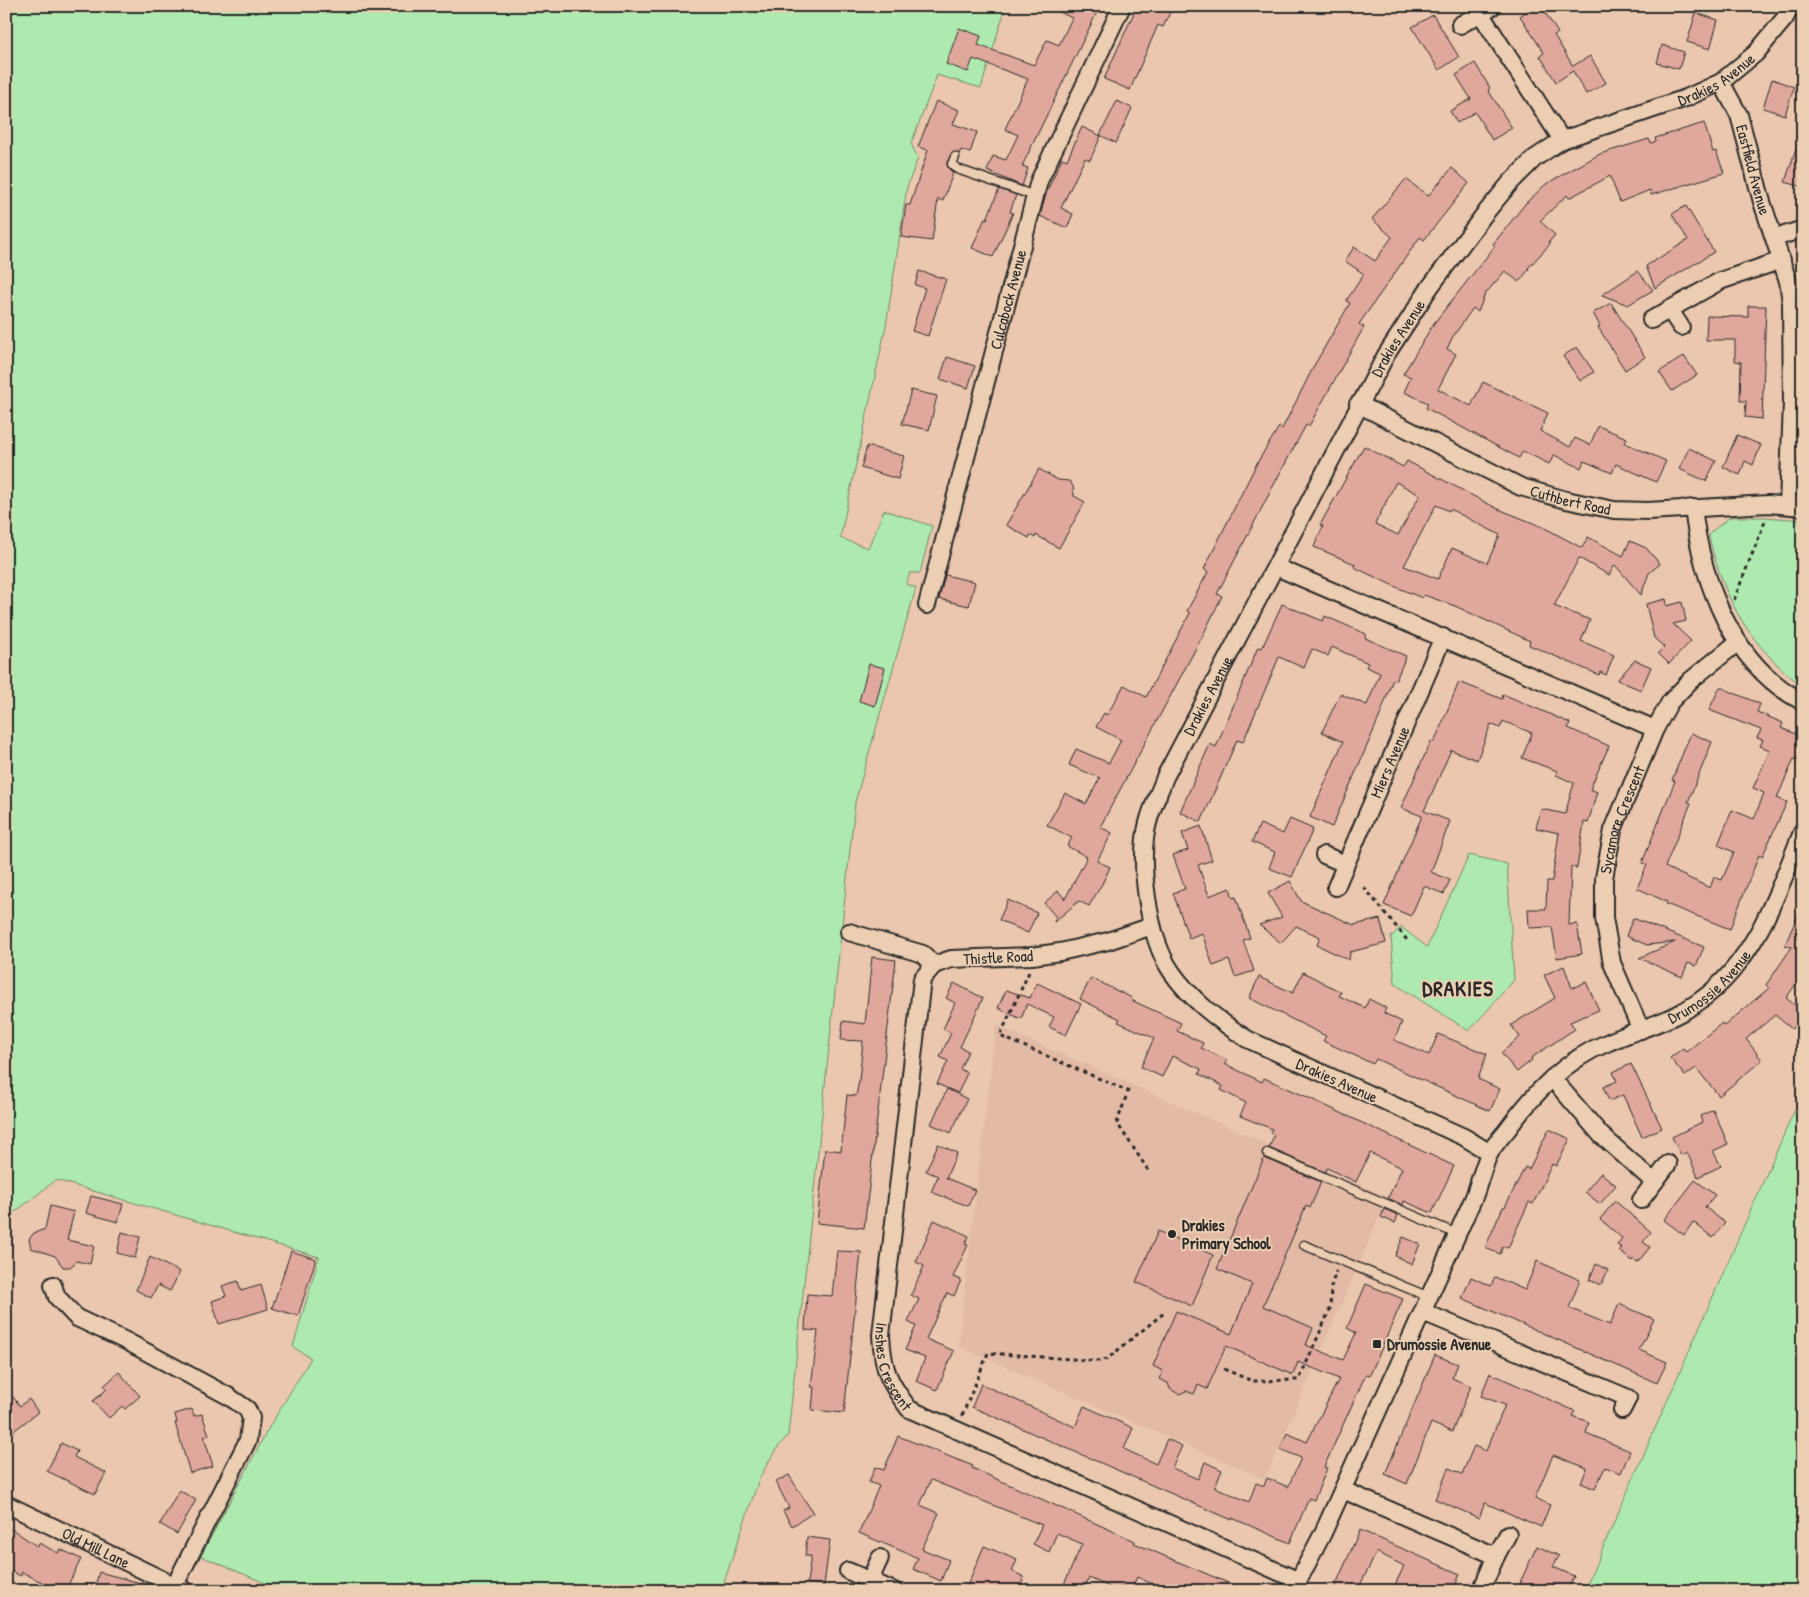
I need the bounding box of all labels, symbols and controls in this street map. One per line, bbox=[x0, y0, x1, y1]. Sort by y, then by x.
street label: Drakies Avenue bbox=[1675, 47, 1760, 111]
street label: Eastfield Avenue bbox=[1731, 122, 1777, 218]
street label: Culcabock Avenue bbox=[984, 247, 1032, 352]
street label: Drakies Avenue bbox=[1366, 295, 1430, 381]
street label: Cuthbert Road bbox=[1528, 479, 1613, 520]
street label: Drakies Avenue bbox=[1178, 651, 1238, 739]
street label: Miers Avenue bbox=[1364, 722, 1415, 801]
street label: Sycamore Crescent bbox=[1594, 762, 1650, 875]
street label: Thistle Road bbox=[962, 944, 1034, 970]
street label: Drumossie Avenue bbox=[1664, 945, 1756, 1029]
district label: DRAKIES bbox=[1422, 974, 1494, 1003]
street label: Drakies Avenue bbox=[1293, 1052, 1382, 1108]
place label: Drakies Primary School bbox=[1182, 1214, 1271, 1255]
marker: Drakies Primary School bbox=[1166, 1228, 1178, 1240]
street label: Inshes Crescent bbox=[870, 1321, 918, 1416]
place label: Drumossie Avenue bbox=[1387, 1333, 1492, 1355]
marker: Drumossie Avenue bbox=[1371, 1338, 1383, 1350]
street label: Old Mill Lane bbox=[59, 1522, 134, 1574]

